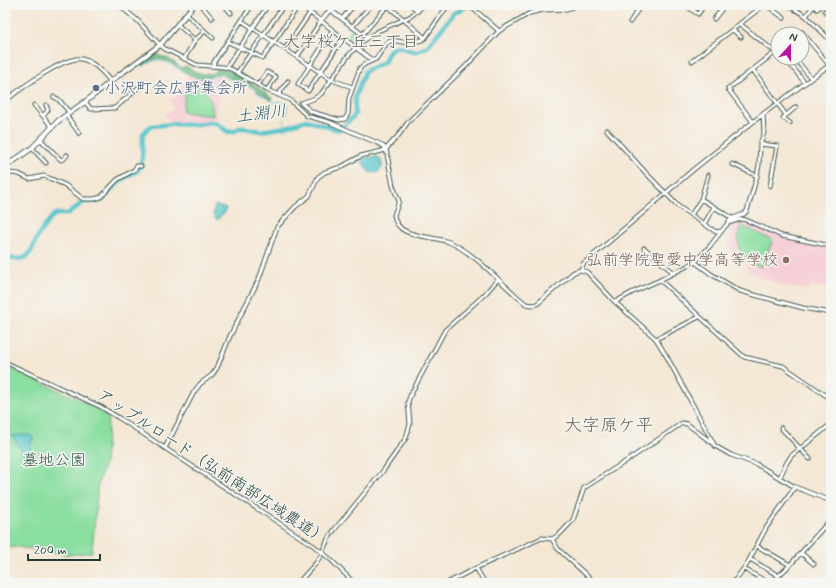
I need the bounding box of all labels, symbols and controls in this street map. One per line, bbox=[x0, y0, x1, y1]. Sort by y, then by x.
north arrow bbox=[770, 26, 810, 66]
text: N bbox=[787, 30, 799, 45]
district label: 大字桜ケ丘三丁目 bbox=[283, 31, 419, 53]
place label: 小沢町会広野集会所 bbox=[104, 78, 248, 99]
marker: 小沢町会広野集会所 bbox=[91, 83, 101, 93]
water label: 土淵川 bbox=[234, 100, 288, 128]
place label: 弘前学院聖愛中学高等学校 bbox=[586, 250, 778, 271]
marker: 弘前学院聖愛中学高等学校 bbox=[781, 255, 791, 265]
street label: アップルロード（弘前南部広域農道） bbox=[93, 384, 331, 550]
district label: 大字原ケ平 bbox=[564, 414, 654, 438]
park label: 墓地公園 bbox=[22, 450, 86, 471]
scale bar bbox=[28, 536, 100, 562]
text: 200 m bbox=[34, 543, 67, 559]

